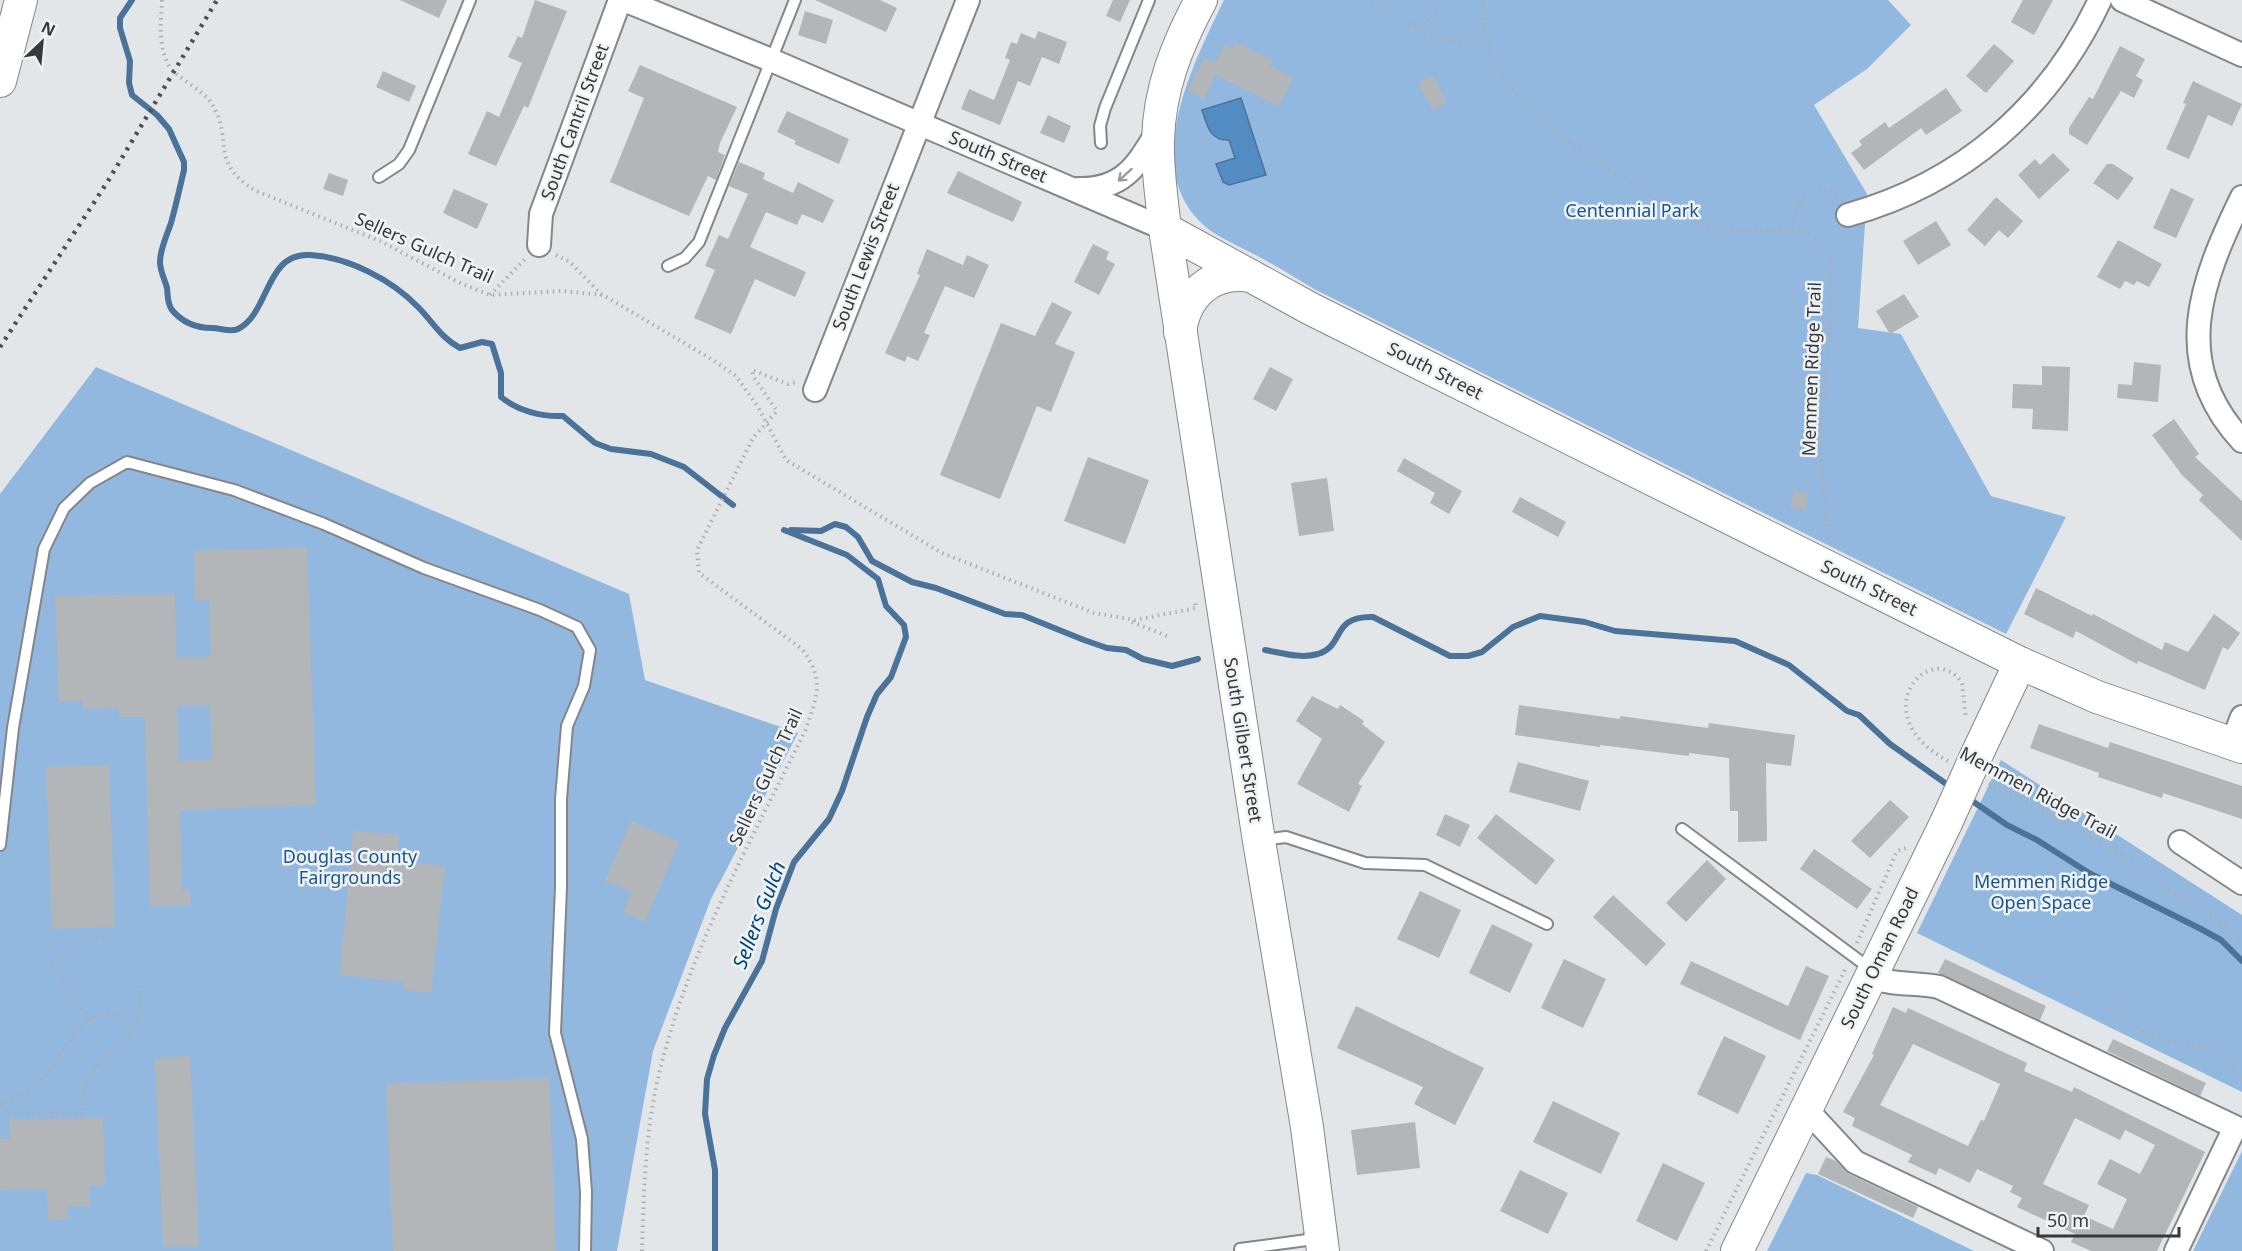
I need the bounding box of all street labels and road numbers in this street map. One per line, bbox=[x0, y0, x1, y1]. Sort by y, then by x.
street label: South Cantril Street bbox=[535, 40, 614, 203]
street label: South Street bbox=[946, 125, 1052, 188]
street label: South Lewis Street bbox=[826, 179, 904, 334]
street label: Sellers Gulch Trail bbox=[351, 206, 497, 288]
street label: Memmen Ridge Trail bbox=[1796, 281, 1826, 457]
street label: South Street bbox=[1383, 336, 1488, 405]
street label: South Street bbox=[1817, 553, 1922, 621]
street label: South Gilbert Street bbox=[1219, 656, 1269, 825]
street label: Sellers Gulch Trail bbox=[723, 704, 807, 849]
street label: Memmen Ridge Trail bbox=[1956, 741, 2121, 844]
street label: South Oman Road bbox=[1835, 883, 1924, 1032]

